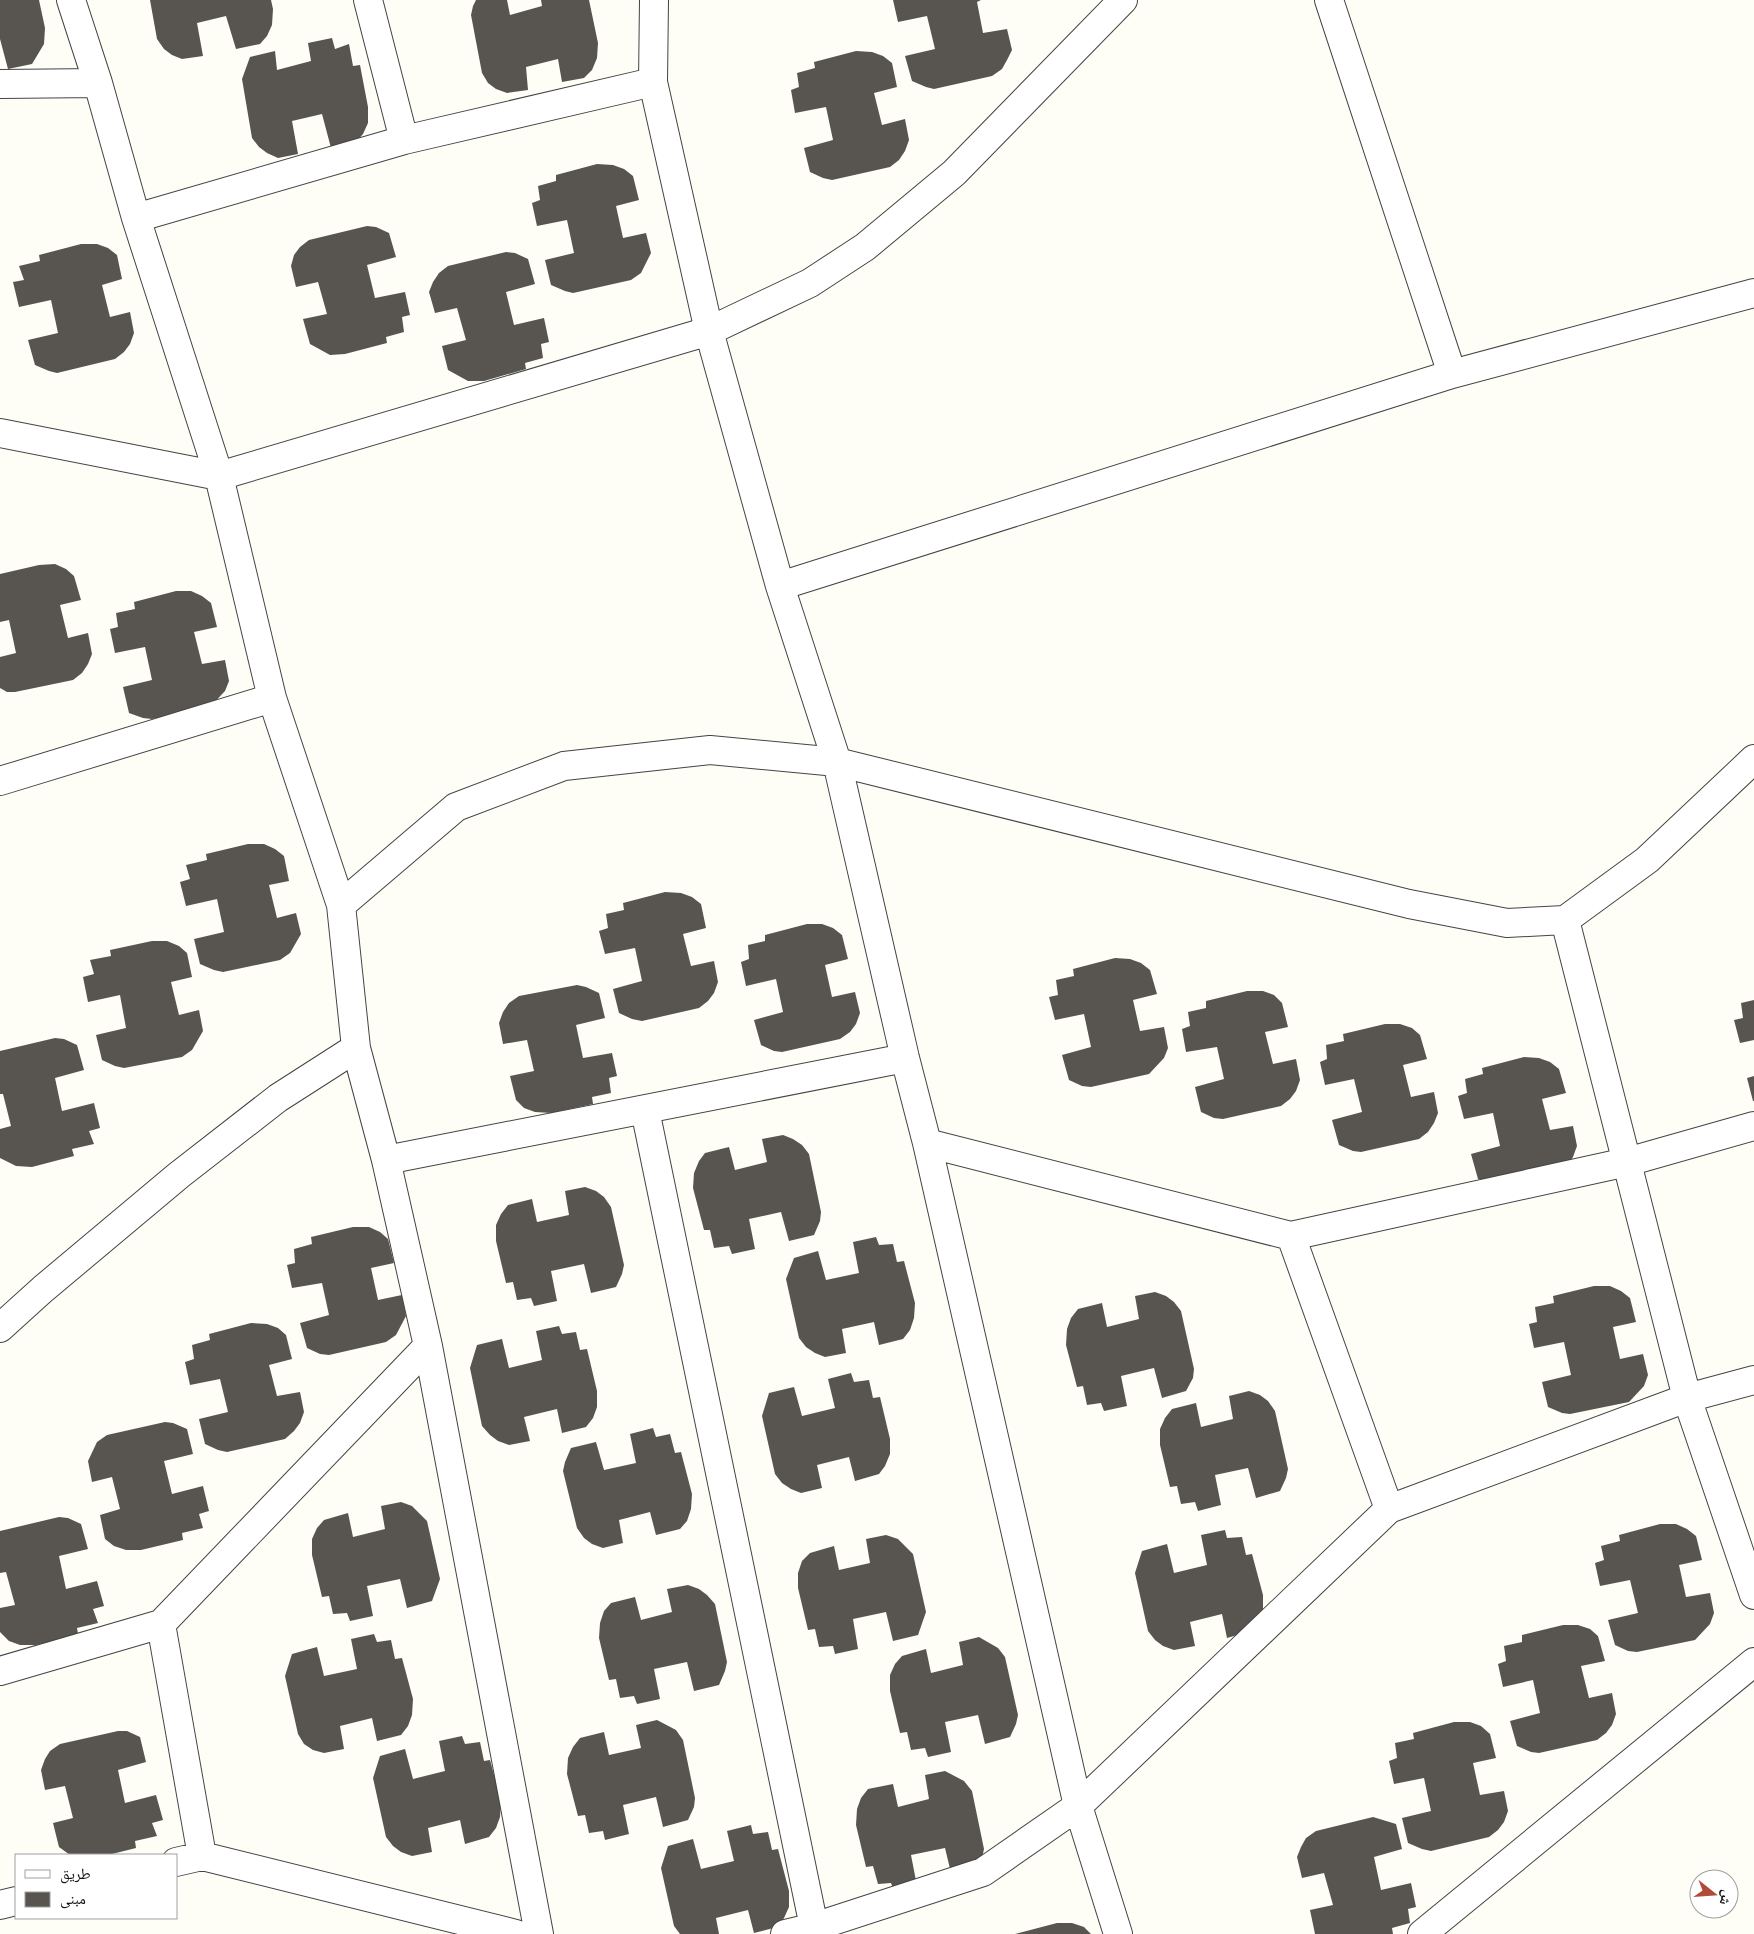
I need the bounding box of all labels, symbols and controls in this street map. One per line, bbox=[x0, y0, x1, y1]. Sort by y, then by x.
legend bbox=[15, 1854, 178, 1919]
text: طريق bbox=[60, 1864, 91, 1884]
north arrow bbox=[1689, 1869, 1739, 1919]
text: ش bbox=[1716, 1888, 1737, 1908]
text: مبنى bbox=[60, 1889, 86, 1909]

